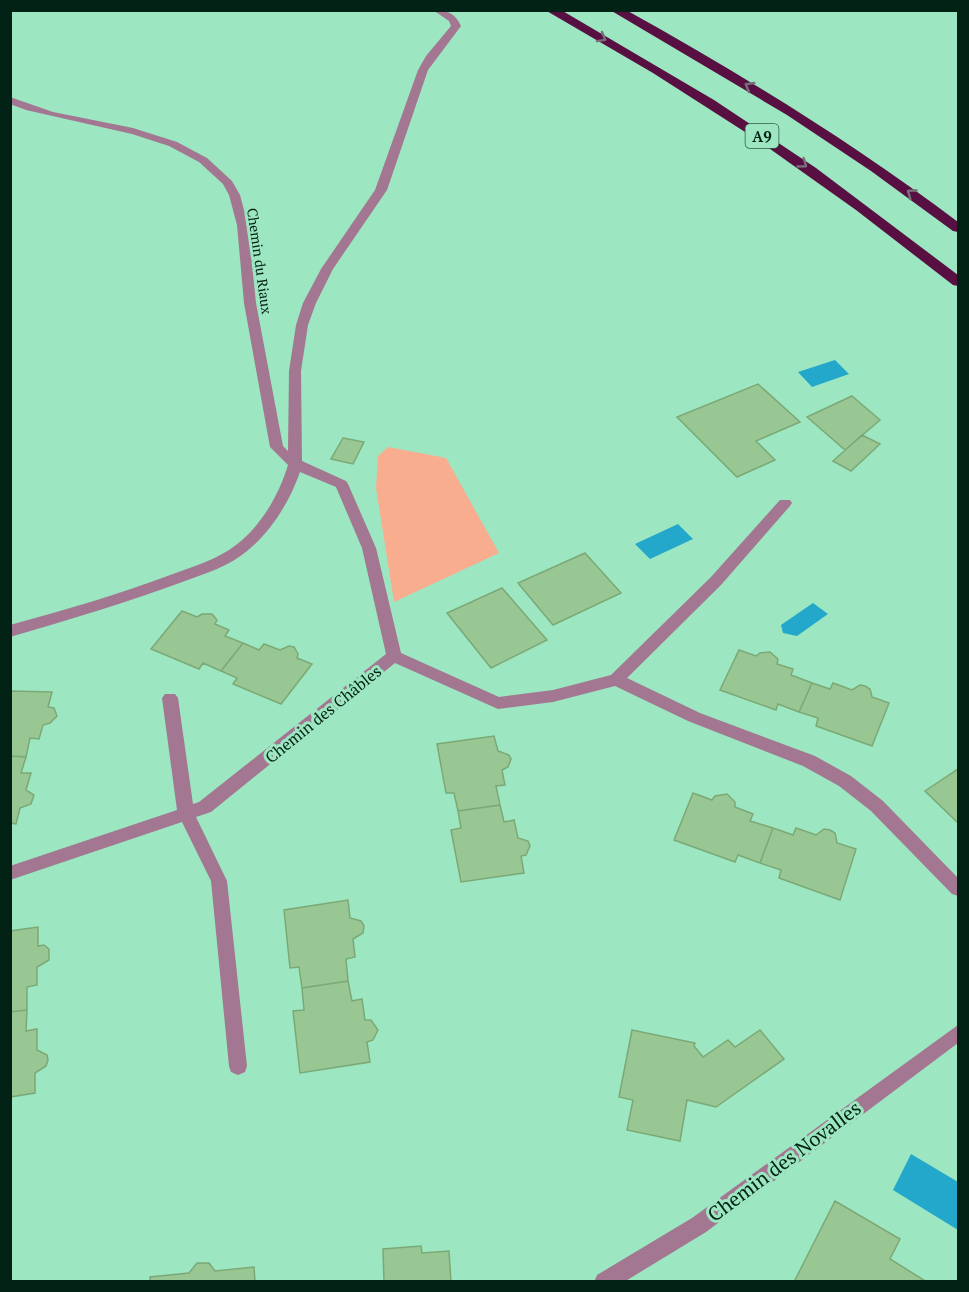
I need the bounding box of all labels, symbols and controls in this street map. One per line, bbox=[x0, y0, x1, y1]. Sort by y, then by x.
one-way arrow bbox=[596, 31, 606, 42]
one-way arrow bbox=[745, 81, 755, 93]
road number: A9 bbox=[746, 124, 778, 148]
one-way arrow bbox=[797, 157, 808, 168]
one-way arrow bbox=[907, 190, 918, 201]
street label: Chemin du Riaux bbox=[243, 207, 277, 316]
street label: Chemin des Châbles bbox=[260, 660, 386, 768]
street label: Chemin des Novalles bbox=[702, 1094, 866, 1228]

